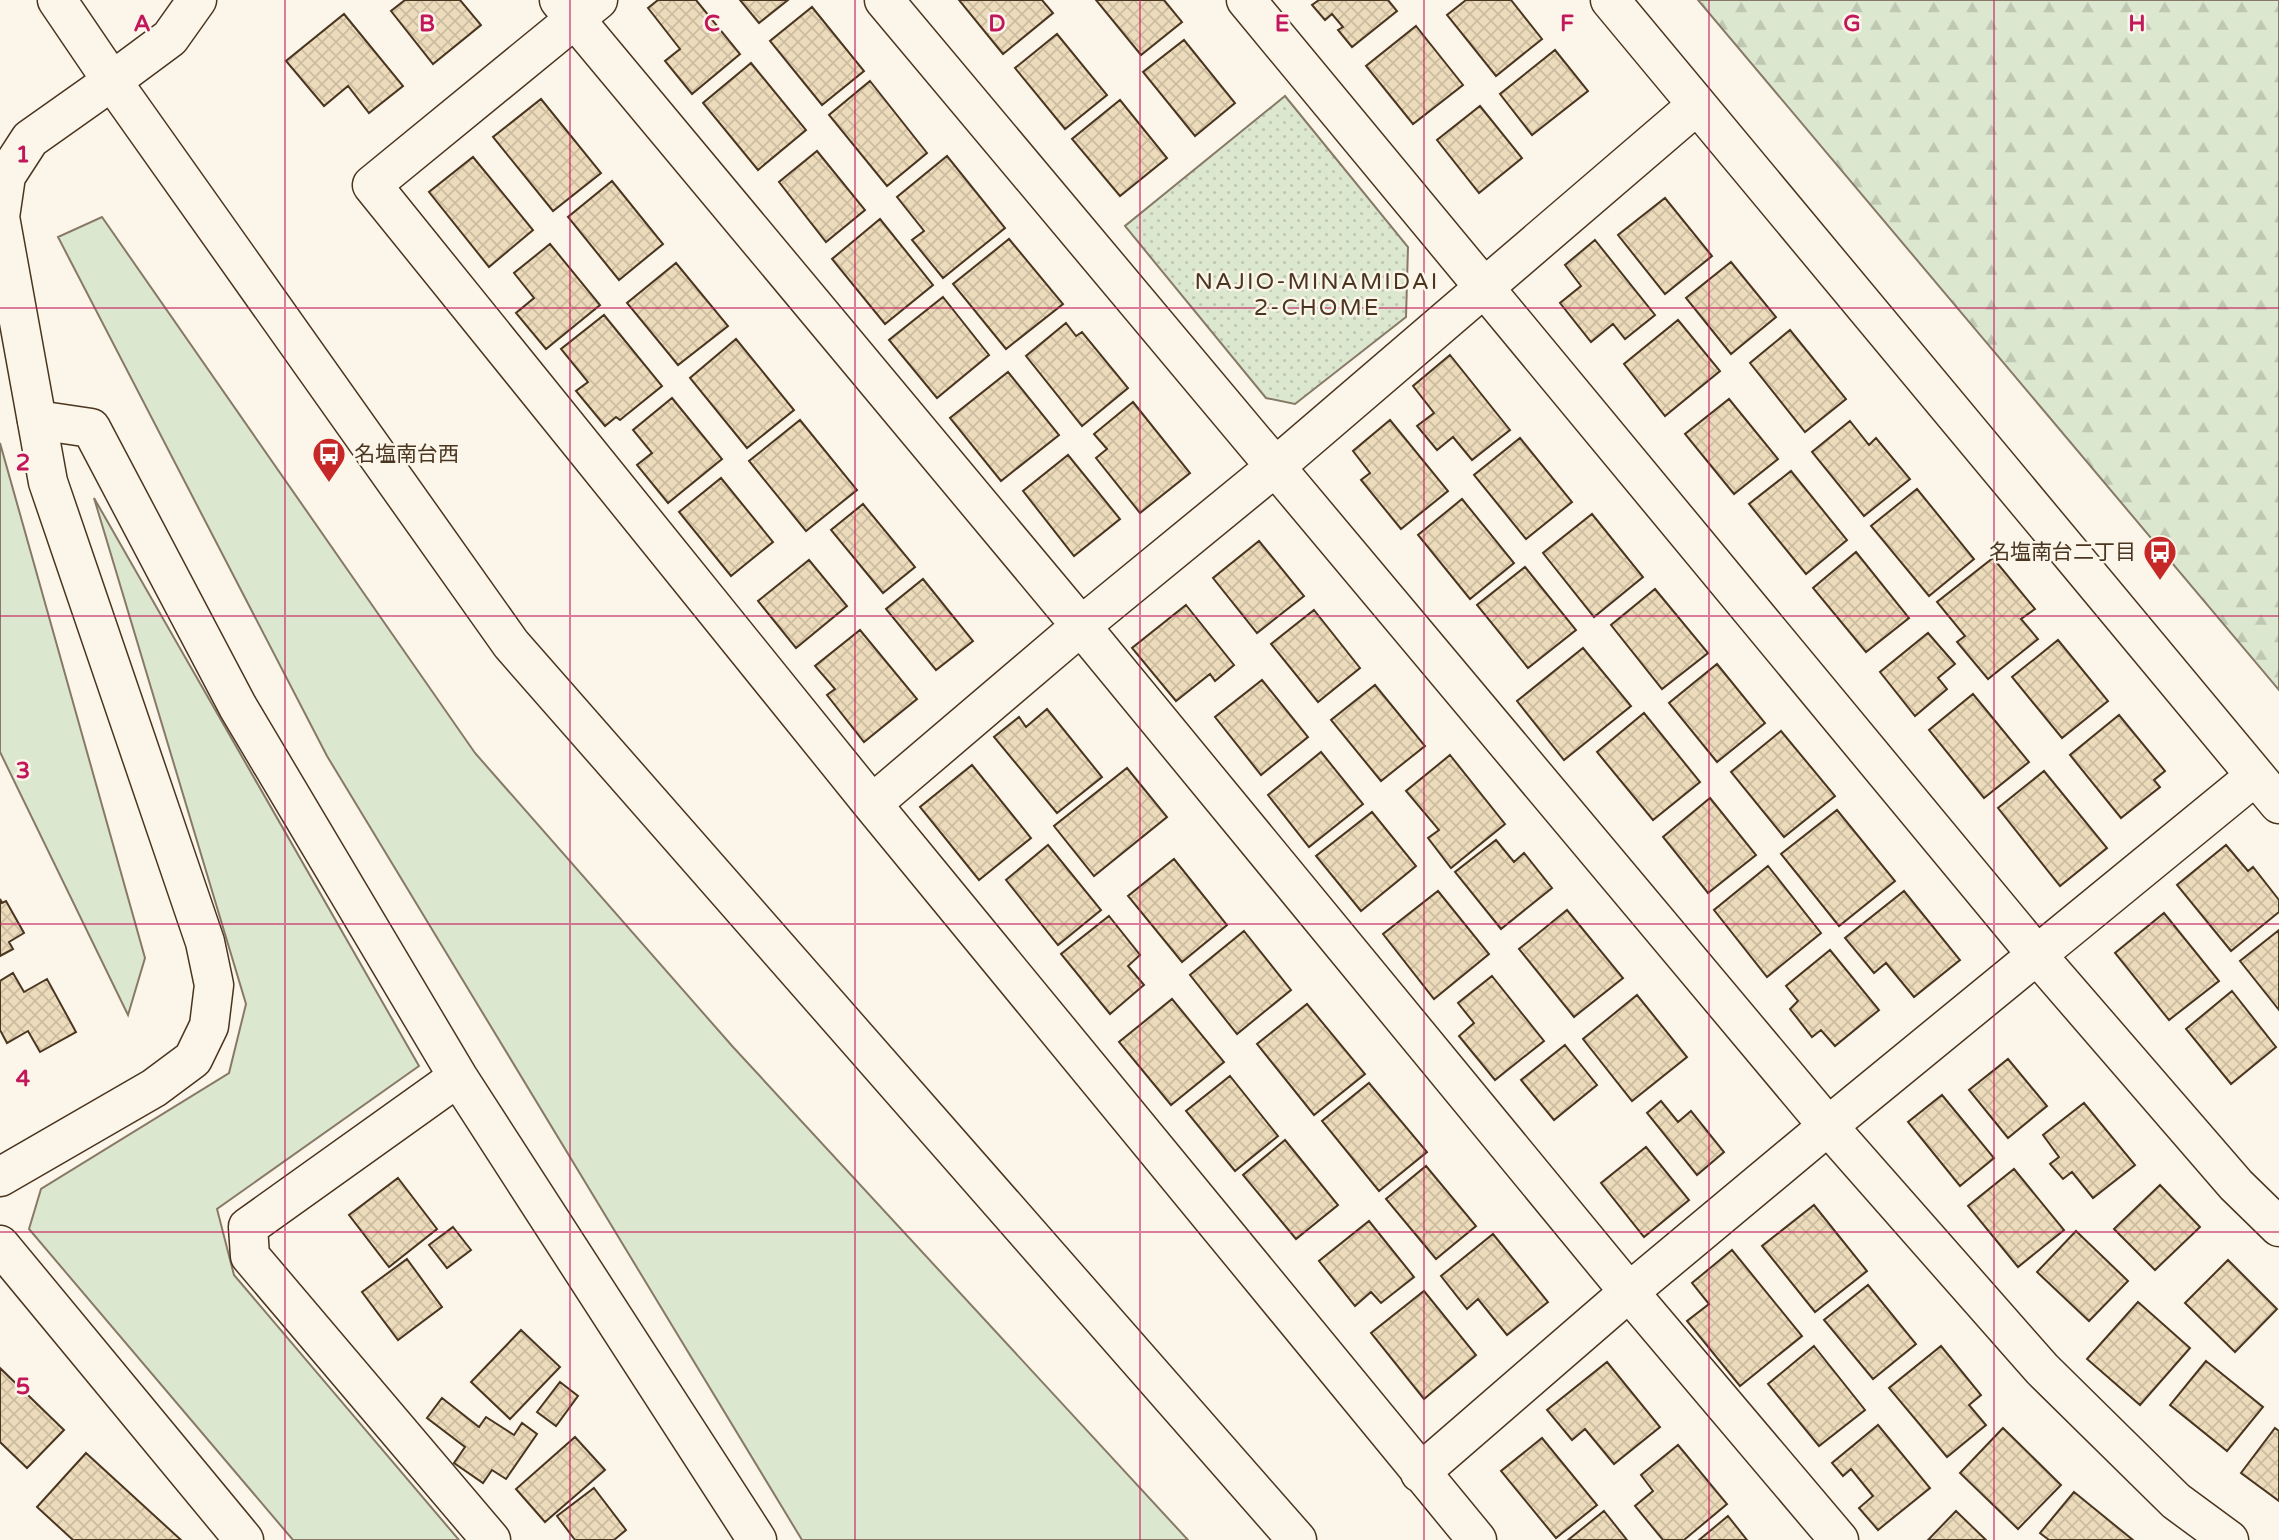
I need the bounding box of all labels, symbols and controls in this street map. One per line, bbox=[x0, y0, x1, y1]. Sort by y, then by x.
text: A bbox=[133, 10, 151, 38]
text: B bbox=[419, 10, 435, 38]
text: C bbox=[704, 10, 720, 38]
text: D bbox=[988, 10, 1006, 38]
text: E bbox=[1275, 10, 1289, 38]
text: F bbox=[1560, 10, 1574, 38]
text: G bbox=[1843, 10, 1861, 38]
text: H bbox=[2128, 10, 2146, 38]
text: 1 bbox=[16, 141, 30, 169]
district label: NAJIO-MINAMIDAI 2-CHOME bbox=[1195, 268, 1439, 322]
bus stop icon: 名塩南台西 bbox=[310, 435, 348, 484]
place label: 名塩南台西 bbox=[354, 442, 459, 467]
text: 2 bbox=[16, 449, 30, 477]
bus stop icon: 名塩南台二丁目 bbox=[2141, 533, 2179, 582]
place label: 名塩南台二丁目 bbox=[1989, 540, 2136, 565]
text: 3 bbox=[16, 757, 30, 785]
text: 4 bbox=[16, 1065, 31, 1093]
text: 5 bbox=[16, 1373, 30, 1401]

